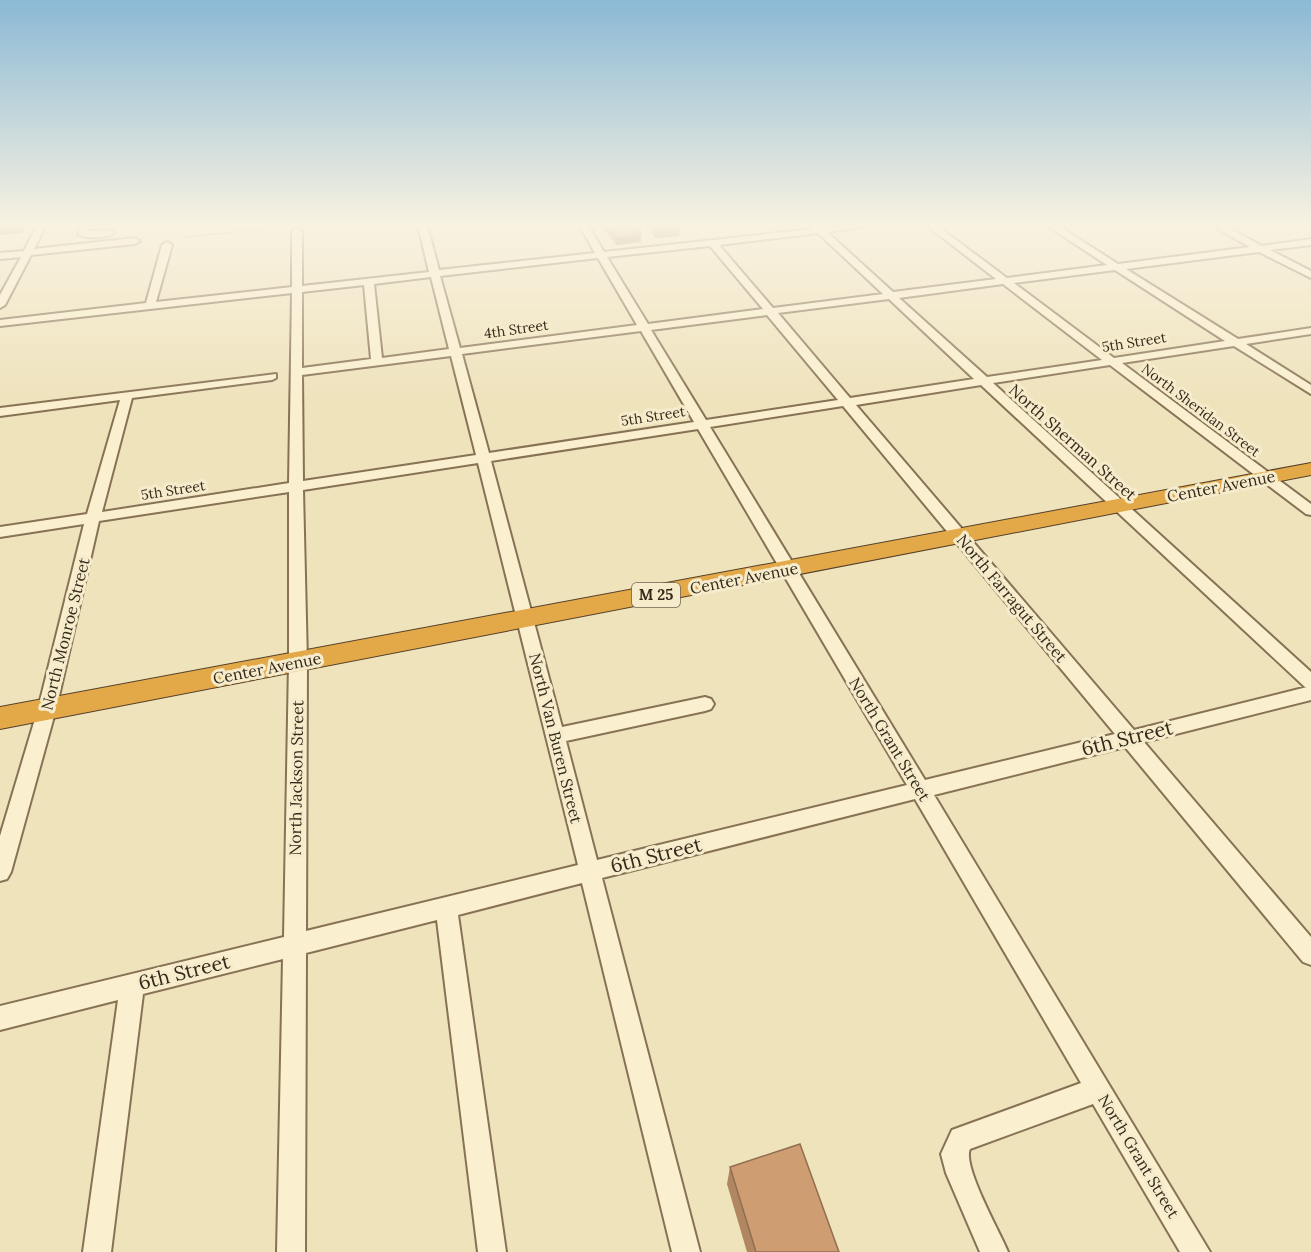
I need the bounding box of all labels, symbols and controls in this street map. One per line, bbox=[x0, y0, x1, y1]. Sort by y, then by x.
street label: 4th Street bbox=[483, 316, 550, 342]
street label: 5th Street bbox=[1101, 328, 1168, 356]
street label: North Sheridan Street bbox=[1138, 360, 1264, 461]
street label: North Sherman Street bbox=[1005, 380, 1141, 505]
street label: 5th Street bbox=[620, 402, 687, 430]
street label: Center Avenue bbox=[1165, 466, 1277, 506]
street label: 5th Street bbox=[140, 476, 207, 504]
street label: North Farragut Street bbox=[953, 530, 1072, 667]
street label: North Monroe Street bbox=[36, 555, 94, 712]
street label: Center Avenue bbox=[688, 558, 800, 598]
road number: M 25 bbox=[632, 583, 680, 607]
street label: Center Avenue bbox=[211, 648, 323, 688]
street label: North Van Buren Street bbox=[525, 651, 587, 826]
street label: North Grant Street bbox=[845, 673, 935, 805]
street label: North Jackson Street bbox=[285, 699, 307, 856]
street label: 6th Street bbox=[1079, 714, 1175, 761]
street label: 6th Street bbox=[608, 831, 704, 878]
street label: 6th Street bbox=[136, 948, 232, 995]
street label: North Grant Street bbox=[1094, 1090, 1184, 1222]

